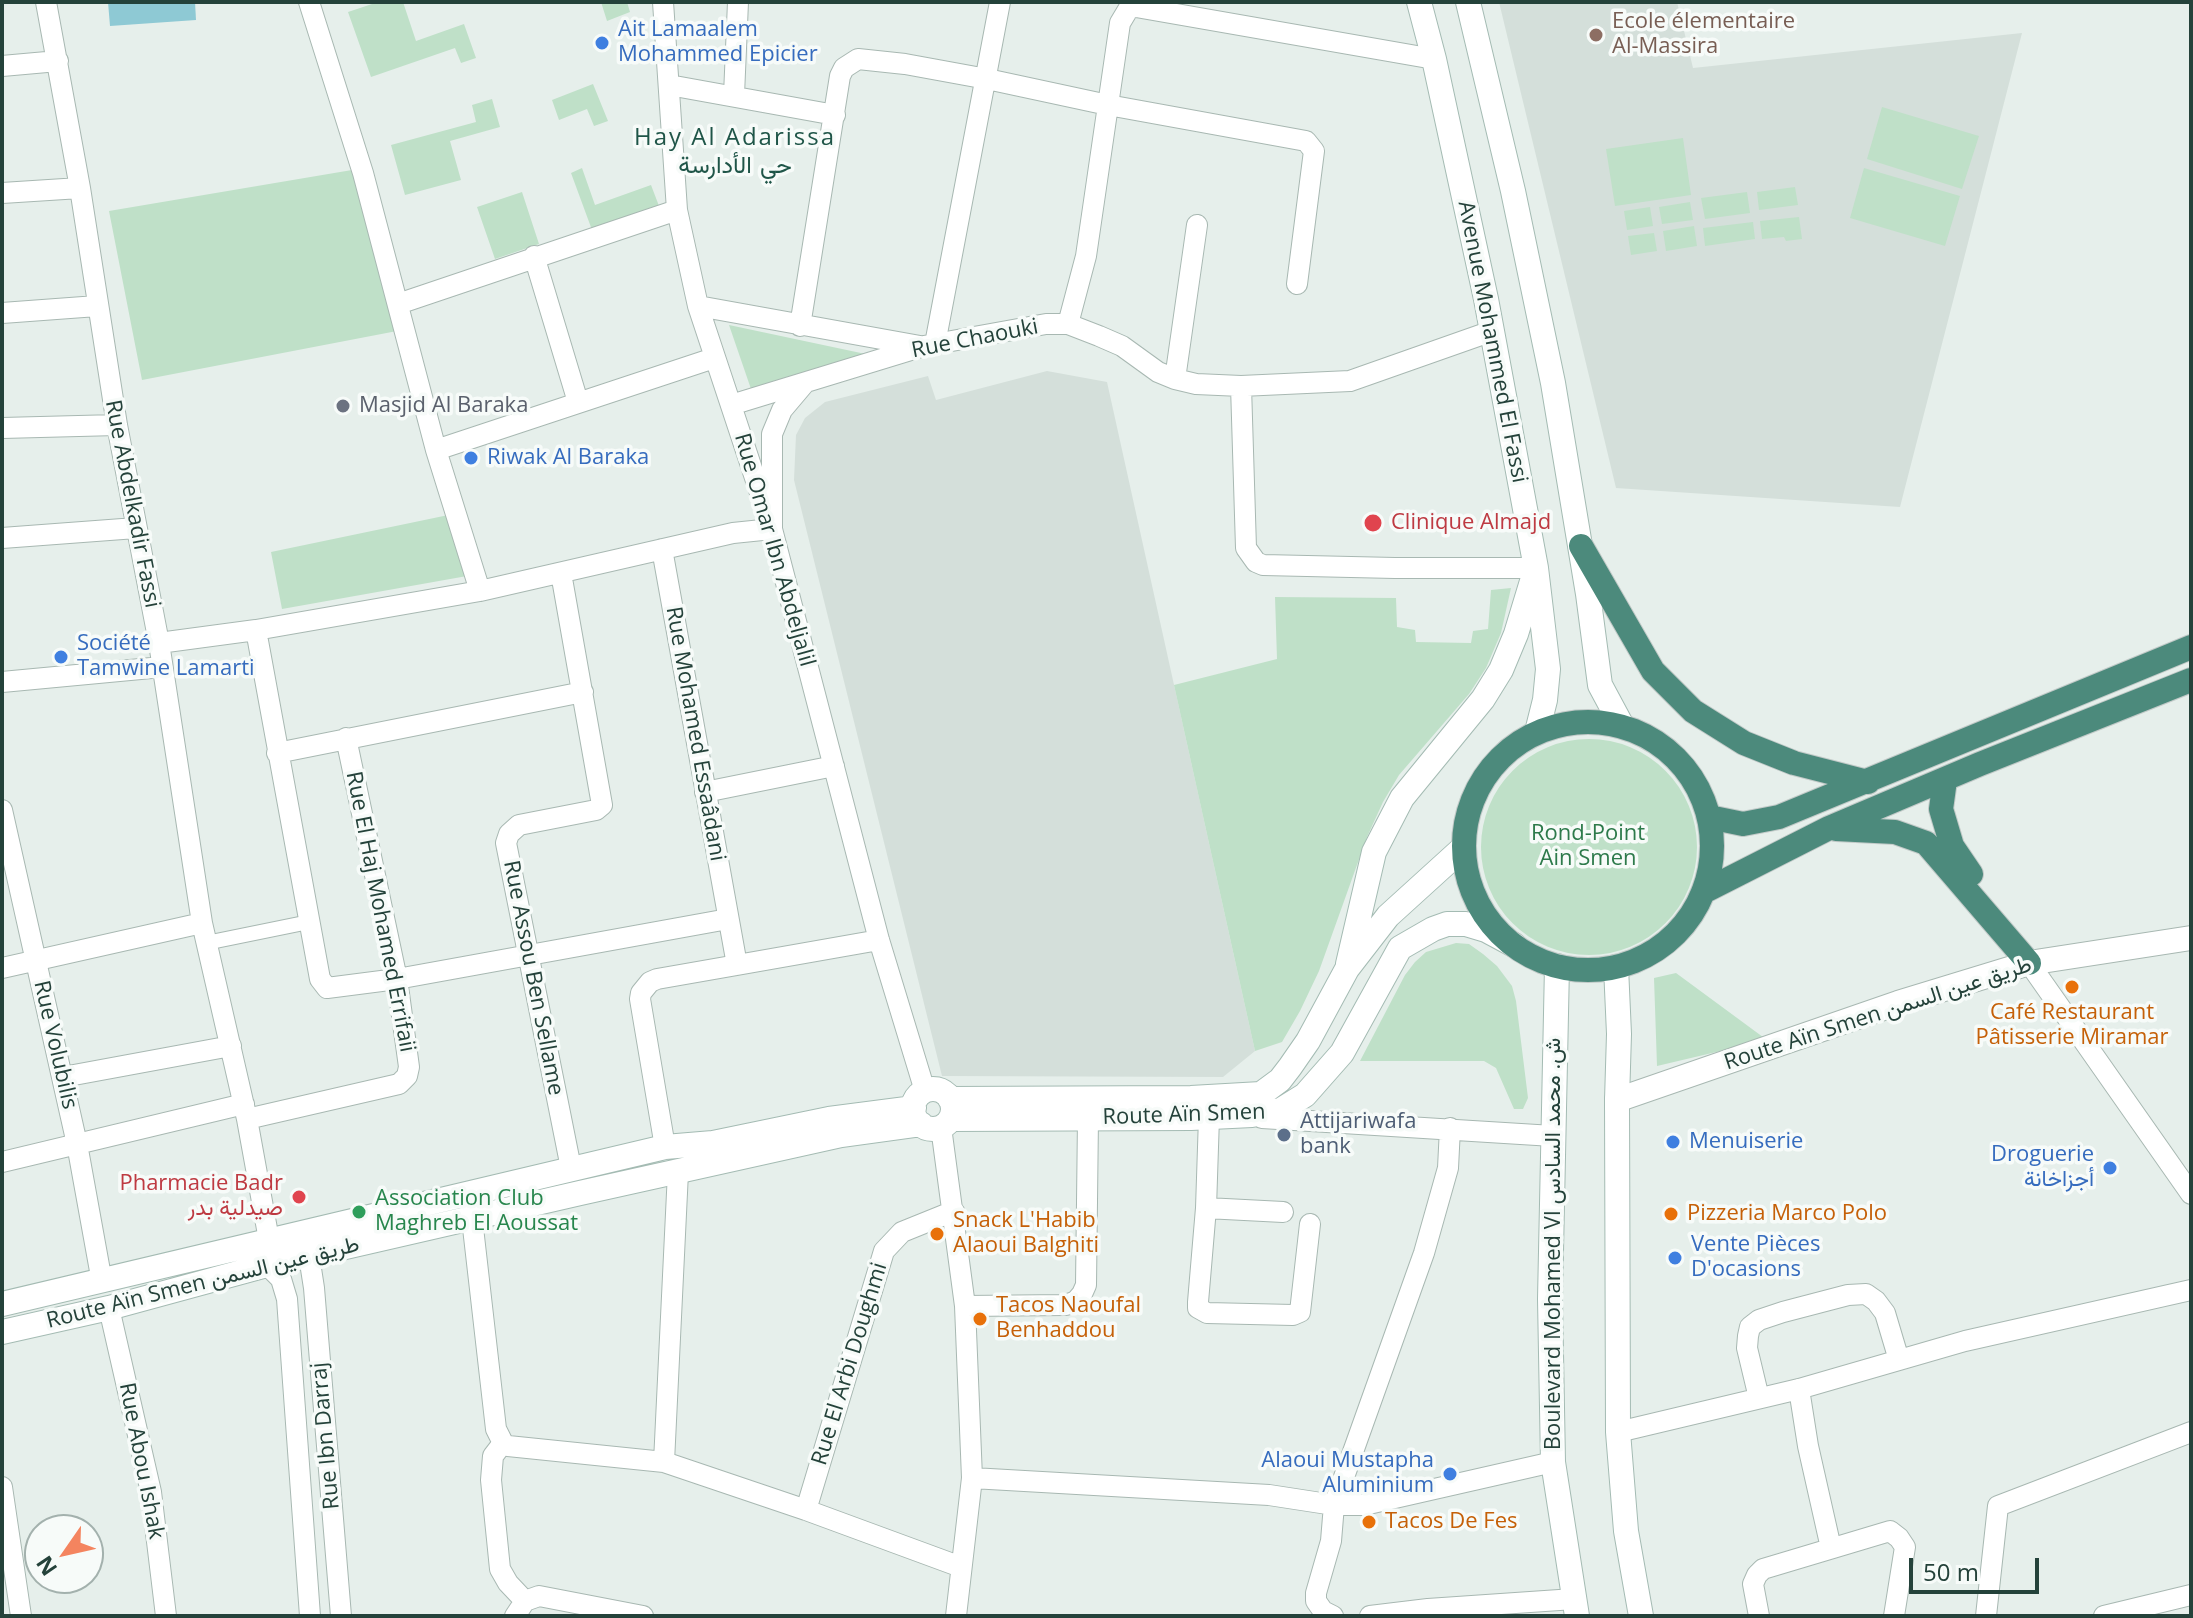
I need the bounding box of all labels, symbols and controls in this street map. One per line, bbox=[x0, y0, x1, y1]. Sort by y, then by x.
place label: Ecole élementaire Al-Massira bbox=[1612, 9, 1795, 60]
place label: Ait Lamaalem Mohammed Epicier bbox=[618, 17, 818, 68]
marker: Ecole élementaire Al-Massira bbox=[1587, 26, 1605, 44]
marker: Ait Lamaalem Mohammed Epicier bbox=[593, 34, 611, 52]
district label: Hay Al Adarissa حي الأدارسة bbox=[634, 124, 836, 180]
street label: Avenue Mohammed El Fassi bbox=[1452, 199, 1532, 485]
street label: Rue Chaouki bbox=[909, 314, 1041, 364]
place label: Masjid Al Baraka bbox=[359, 393, 528, 419]
marker: Masjid Al Baraka bbox=[334, 397, 352, 415]
street label: Rue Abdelkadir Fassi bbox=[99, 398, 165, 610]
street label: Rue Omar Ibn Abdeljalil bbox=[728, 430, 820, 670]
place label: Riwak Al Baraka bbox=[487, 445, 649, 471]
marker: Riwak Al Baraka bbox=[462, 449, 480, 467]
place label: Clinique Almajd bbox=[1391, 510, 1551, 536]
marker: Clinique Almajd bbox=[1362, 512, 1384, 534]
street label: Rue Mohamed Essaâdani bbox=[660, 605, 730, 863]
place label: Société Tamwine Lamarti bbox=[77, 631, 255, 682]
marker: Société Tamwine Lamarti bbox=[52, 648, 70, 666]
street label: Rue El Haj Mohamed Errifaii bbox=[340, 769, 420, 1055]
park label: Rond-Point Ain Smen bbox=[1531, 821, 1645, 872]
street label: Rue Assou Ben Sellame bbox=[497, 858, 569, 1098]
street label: Route Aïn Smen طريق عين السمن bbox=[1721, 952, 2035, 1076]
street label: Rue Volubilis bbox=[27, 978, 83, 1112]
marker: Café Restaurant Pâtisserie Miramar bbox=[2063, 978, 2081, 996]
place label: Café Restaurant Pâtisserie Miramar bbox=[1976, 1000, 2168, 1052]
street label: Boulevard Mohamed VI ش. محمد السادس bbox=[1541, 1038, 1567, 1450]
street label: Route Aïn Smen bbox=[1102, 1099, 1266, 1131]
place label: Attijariwafa bank bbox=[1300, 1109, 1416, 1160]
marker: Attijariwafa bank bbox=[1275, 1126, 1293, 1144]
place label: Menuiserie bbox=[1689, 1129, 1803, 1155]
marker: Menuiserie bbox=[1664, 1133, 1682, 1151]
place label: Droguerie أجزاخانة bbox=[1991, 1142, 2094, 1194]
marker: Droguerie أجزاخانة bbox=[2101, 1159, 2119, 1177]
place label: Pharmacie Badr صيدلية بدر bbox=[119, 1171, 283, 1222]
place label: Association Club Maghreb El Aoussat bbox=[375, 1186, 578, 1238]
marker: Pharmacie Badr صيدلية بدر bbox=[290, 1188, 308, 1206]
place label: Pizzeria Marco Polo bbox=[1687, 1201, 1887, 1227]
marker: Association Club Maghreb El Aoussat bbox=[350, 1203, 368, 1221]
marker: Pizzeria Marco Polo bbox=[1662, 1205, 1680, 1223]
place label: Snack L'Habib Alaoui Balghiti bbox=[953, 1208, 1099, 1260]
marker: Snack L'Habib Alaoui Balghiti bbox=[928, 1225, 946, 1243]
street label: Route Aïn Smen طريق عين السمن bbox=[44, 1231, 362, 1335]
place label: Vente Pièces D'ocasions bbox=[1691, 1232, 1820, 1284]
marker: Vente Pièces D'ocasions bbox=[1666, 1249, 1684, 1267]
street label: Rue El Arbi Doughmi bbox=[807, 1260, 893, 1468]
place label: Tacos Naoufal Benhaddou bbox=[996, 1293, 1141, 1344]
marker: Tacos Naoufal Benhaddou bbox=[971, 1310, 989, 1328]
street label: Rue Ibn Darraj bbox=[306, 1361, 346, 1511]
street label: Rue Abou Ishak bbox=[113, 1381, 169, 1541]
place label: Alaoui Mustapha Aluminium bbox=[1261, 1448, 1434, 1500]
marker: Alaoui Mustapha Aluminium bbox=[1441, 1465, 1459, 1483]
place label: Tacos De Fes bbox=[1385, 1509, 1518, 1535]
marker: Tacos De Fes bbox=[1360, 1513, 1378, 1531]
north arrow bbox=[24, 1514, 104, 1594]
scale bar bbox=[1913, 1542, 2043, 1592]
text: N bbox=[28, 1551, 63, 1582]
text: 50 m bbox=[1923, 1555, 1979, 1588]

